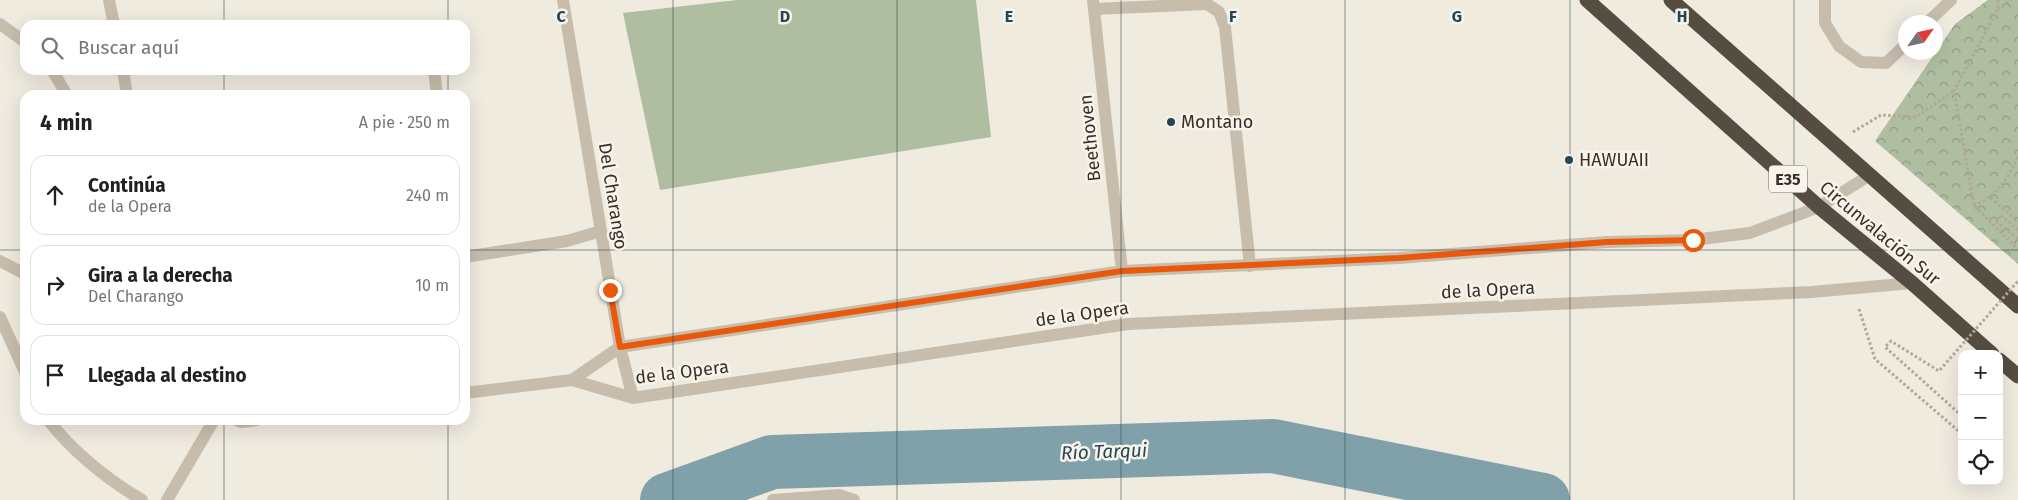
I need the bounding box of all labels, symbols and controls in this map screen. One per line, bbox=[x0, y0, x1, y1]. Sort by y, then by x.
text: C bbox=[556, 7, 566, 26]
text: D bbox=[780, 7, 790, 26]
text: E bbox=[1005, 7, 1013, 26]
text: F bbox=[1229, 7, 1237, 26]
text: G bbox=[1452, 7, 1462, 26]
text: H bbox=[1677, 7, 1687, 26]
north arrow bbox=[1898, 15, 1943, 60]
search box bbox=[20, 20, 470, 75]
icon: search bbox=[38, 34, 66, 62]
text: Buscar aquí bbox=[78, 36, 179, 59]
street label: Beethoven bbox=[1075, 93, 1105, 183]
text: 4 min bbox=[40, 110, 93, 136]
place label: Montano bbox=[1181, 111, 1253, 133]
text: A pie · 250 m bbox=[359, 113, 450, 132]
marker: Montano bbox=[1165, 116, 1177, 128]
street label: Del Charango bbox=[594, 141, 632, 251]
place label: HAWUAII bbox=[1579, 149, 1649, 171]
marker: HAWUAII bbox=[1563, 154, 1575, 166]
road number: E35 bbox=[1769, 165, 1807, 192]
text: Continúa bbox=[88, 174, 166, 197]
street label: Circunvalación Sur bbox=[1815, 176, 1945, 290]
icon: ahead bbox=[41, 181, 69, 209]
text: 240 m bbox=[406, 186, 449, 205]
text: de la Opera bbox=[88, 197, 172, 216]
route start bbox=[1682, 229, 1705, 252]
text: Gira a la derecha bbox=[88, 264, 233, 287]
icon: right bbox=[41, 271, 69, 299]
text: 10 m bbox=[415, 276, 449, 295]
street label: de la Opera bbox=[1440, 277, 1536, 303]
route end bbox=[599, 279, 622, 302]
text: Del Charango bbox=[88, 287, 184, 306]
street label: de la Opera bbox=[1034, 297, 1130, 331]
map controls bbox=[1958, 350, 2003, 485]
button: + bbox=[1958, 350, 2003, 395]
street label: de la Opera bbox=[634, 355, 730, 389]
icon: arrive bbox=[41, 361, 69, 389]
text: Llegada al destino bbox=[88, 364, 247, 387]
button: − bbox=[1958, 395, 2003, 440]
water label: Río Tarqui bbox=[1061, 438, 1148, 464]
button: locate bbox=[1958, 440, 2003, 485]

